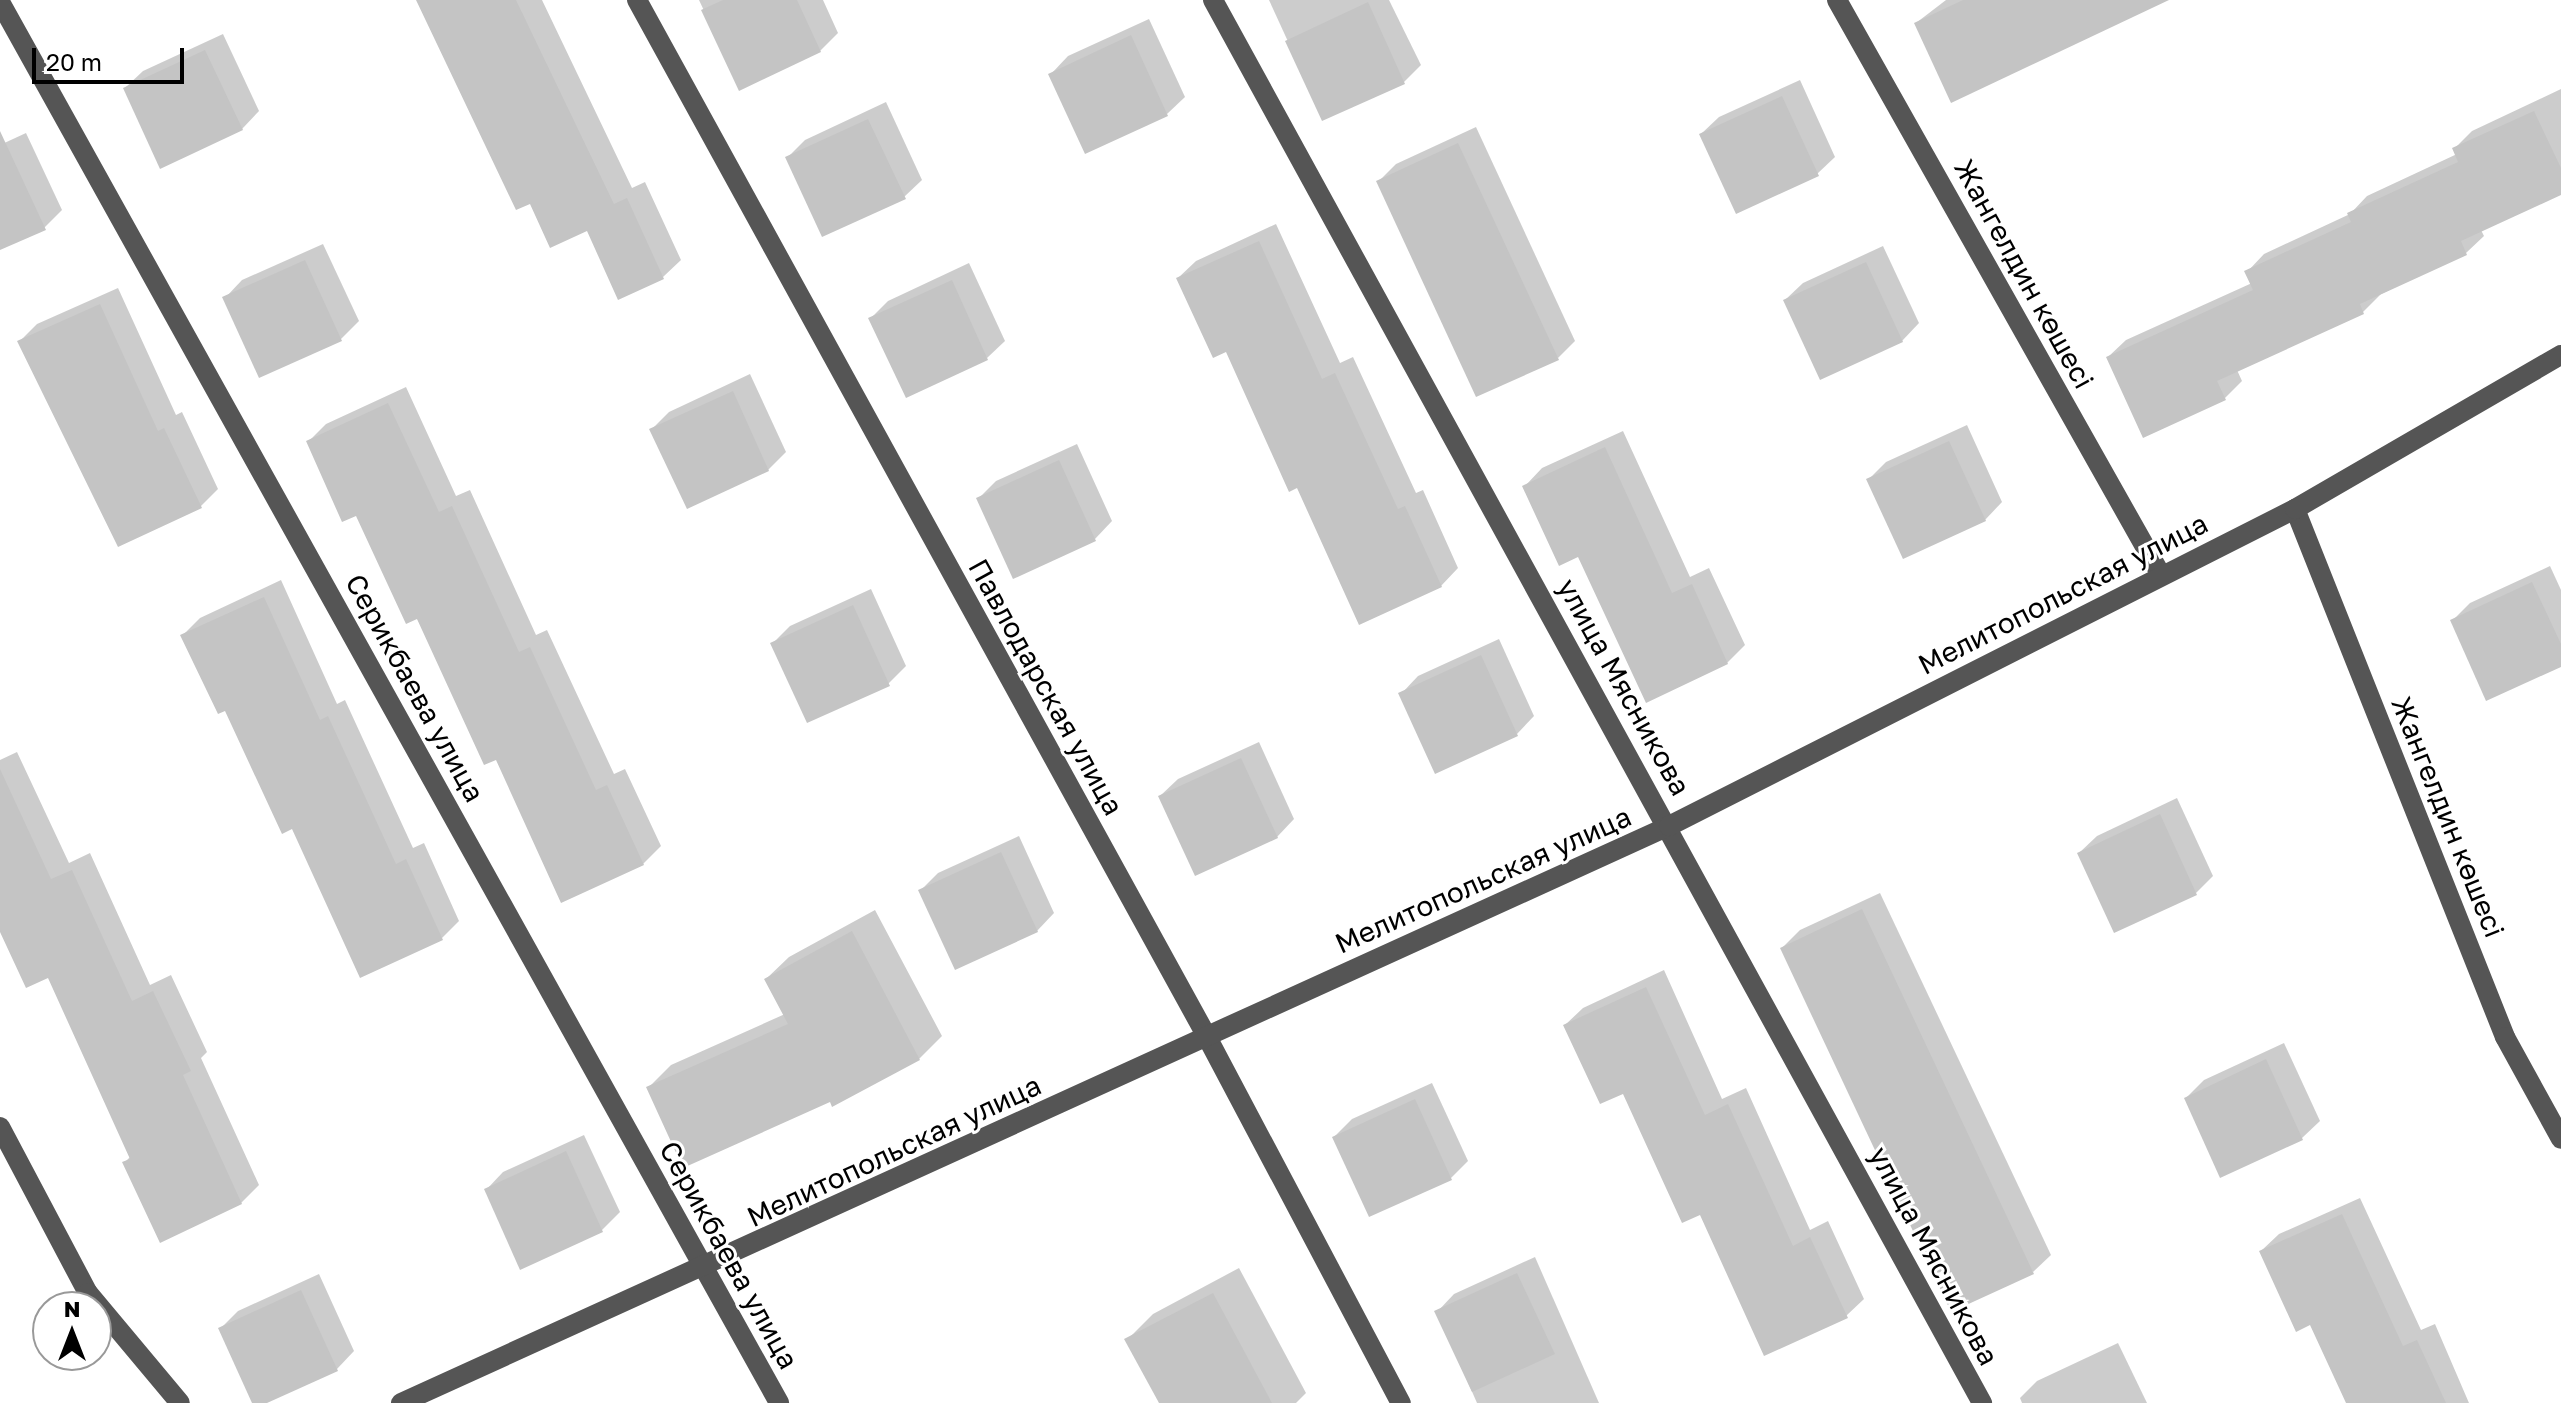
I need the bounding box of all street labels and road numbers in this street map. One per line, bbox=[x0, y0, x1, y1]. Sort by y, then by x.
street label: Жангелдин көшесі bbox=[1947, 154, 2101, 394]
street label: Мелитопольская улица bbox=[1913, 506, 2213, 682]
street label: Павлодарская улица bbox=[962, 553, 1130, 821]
street label: Серикбаева улица bbox=[339, 568, 491, 808]
street label: улица Мясникова bbox=[1551, 573, 1697, 801]
street label: Жангелдин көшесі bbox=[2384, 692, 2512, 942]
street label: Мелитопольская улица bbox=[1330, 800, 1636, 960]
street label: Мелитопольская улица bbox=[742, 1068, 1046, 1234]
street label: Серикбаева улица bbox=[653, 1135, 805, 1375]
street label: улица Мясникова bbox=[1862, 1141, 2006, 1371]

